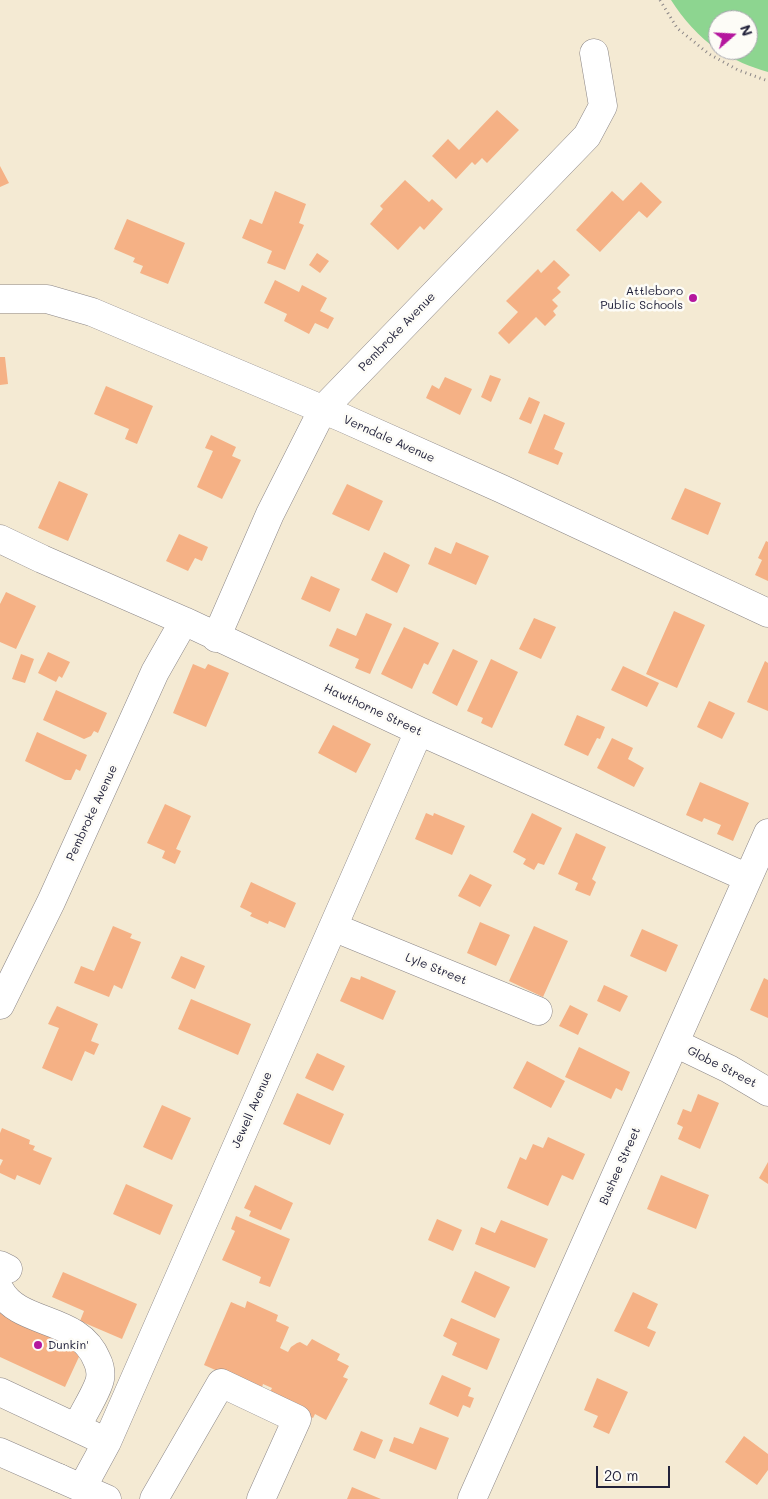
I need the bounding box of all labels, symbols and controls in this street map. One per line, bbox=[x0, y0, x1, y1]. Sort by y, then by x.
north arrow bbox=[708, 10, 758, 60]
text: N bbox=[736, 22, 757, 38]
place label: Attleboro Public Schools bbox=[600, 284, 683, 312]
street label: Pembroke Avenue bbox=[356, 289, 438, 375]
marker: Attleboro Public Schools bbox=[687, 292, 699, 304]
street label: Verndale Avenue bbox=[341, 412, 437, 466]
street label: Hawthorne Street bbox=[322, 681, 424, 739]
street label: Pembroke Avenue bbox=[63, 763, 121, 863]
street label: Lyle Street bbox=[403, 950, 469, 988]
street label: Globe Street bbox=[685, 1043, 759, 1091]
street label: Jewell Avenue bbox=[229, 1070, 275, 1150]
street label: Bushee Street bbox=[596, 1125, 644, 1207]
place label: Dunkin' bbox=[48, 1338, 89, 1352]
marker: Dunkin' bbox=[32, 1339, 44, 1351]
scale bar bbox=[598, 1456, 672, 1488]
text: 20 m bbox=[604, 1465, 638, 1485]

